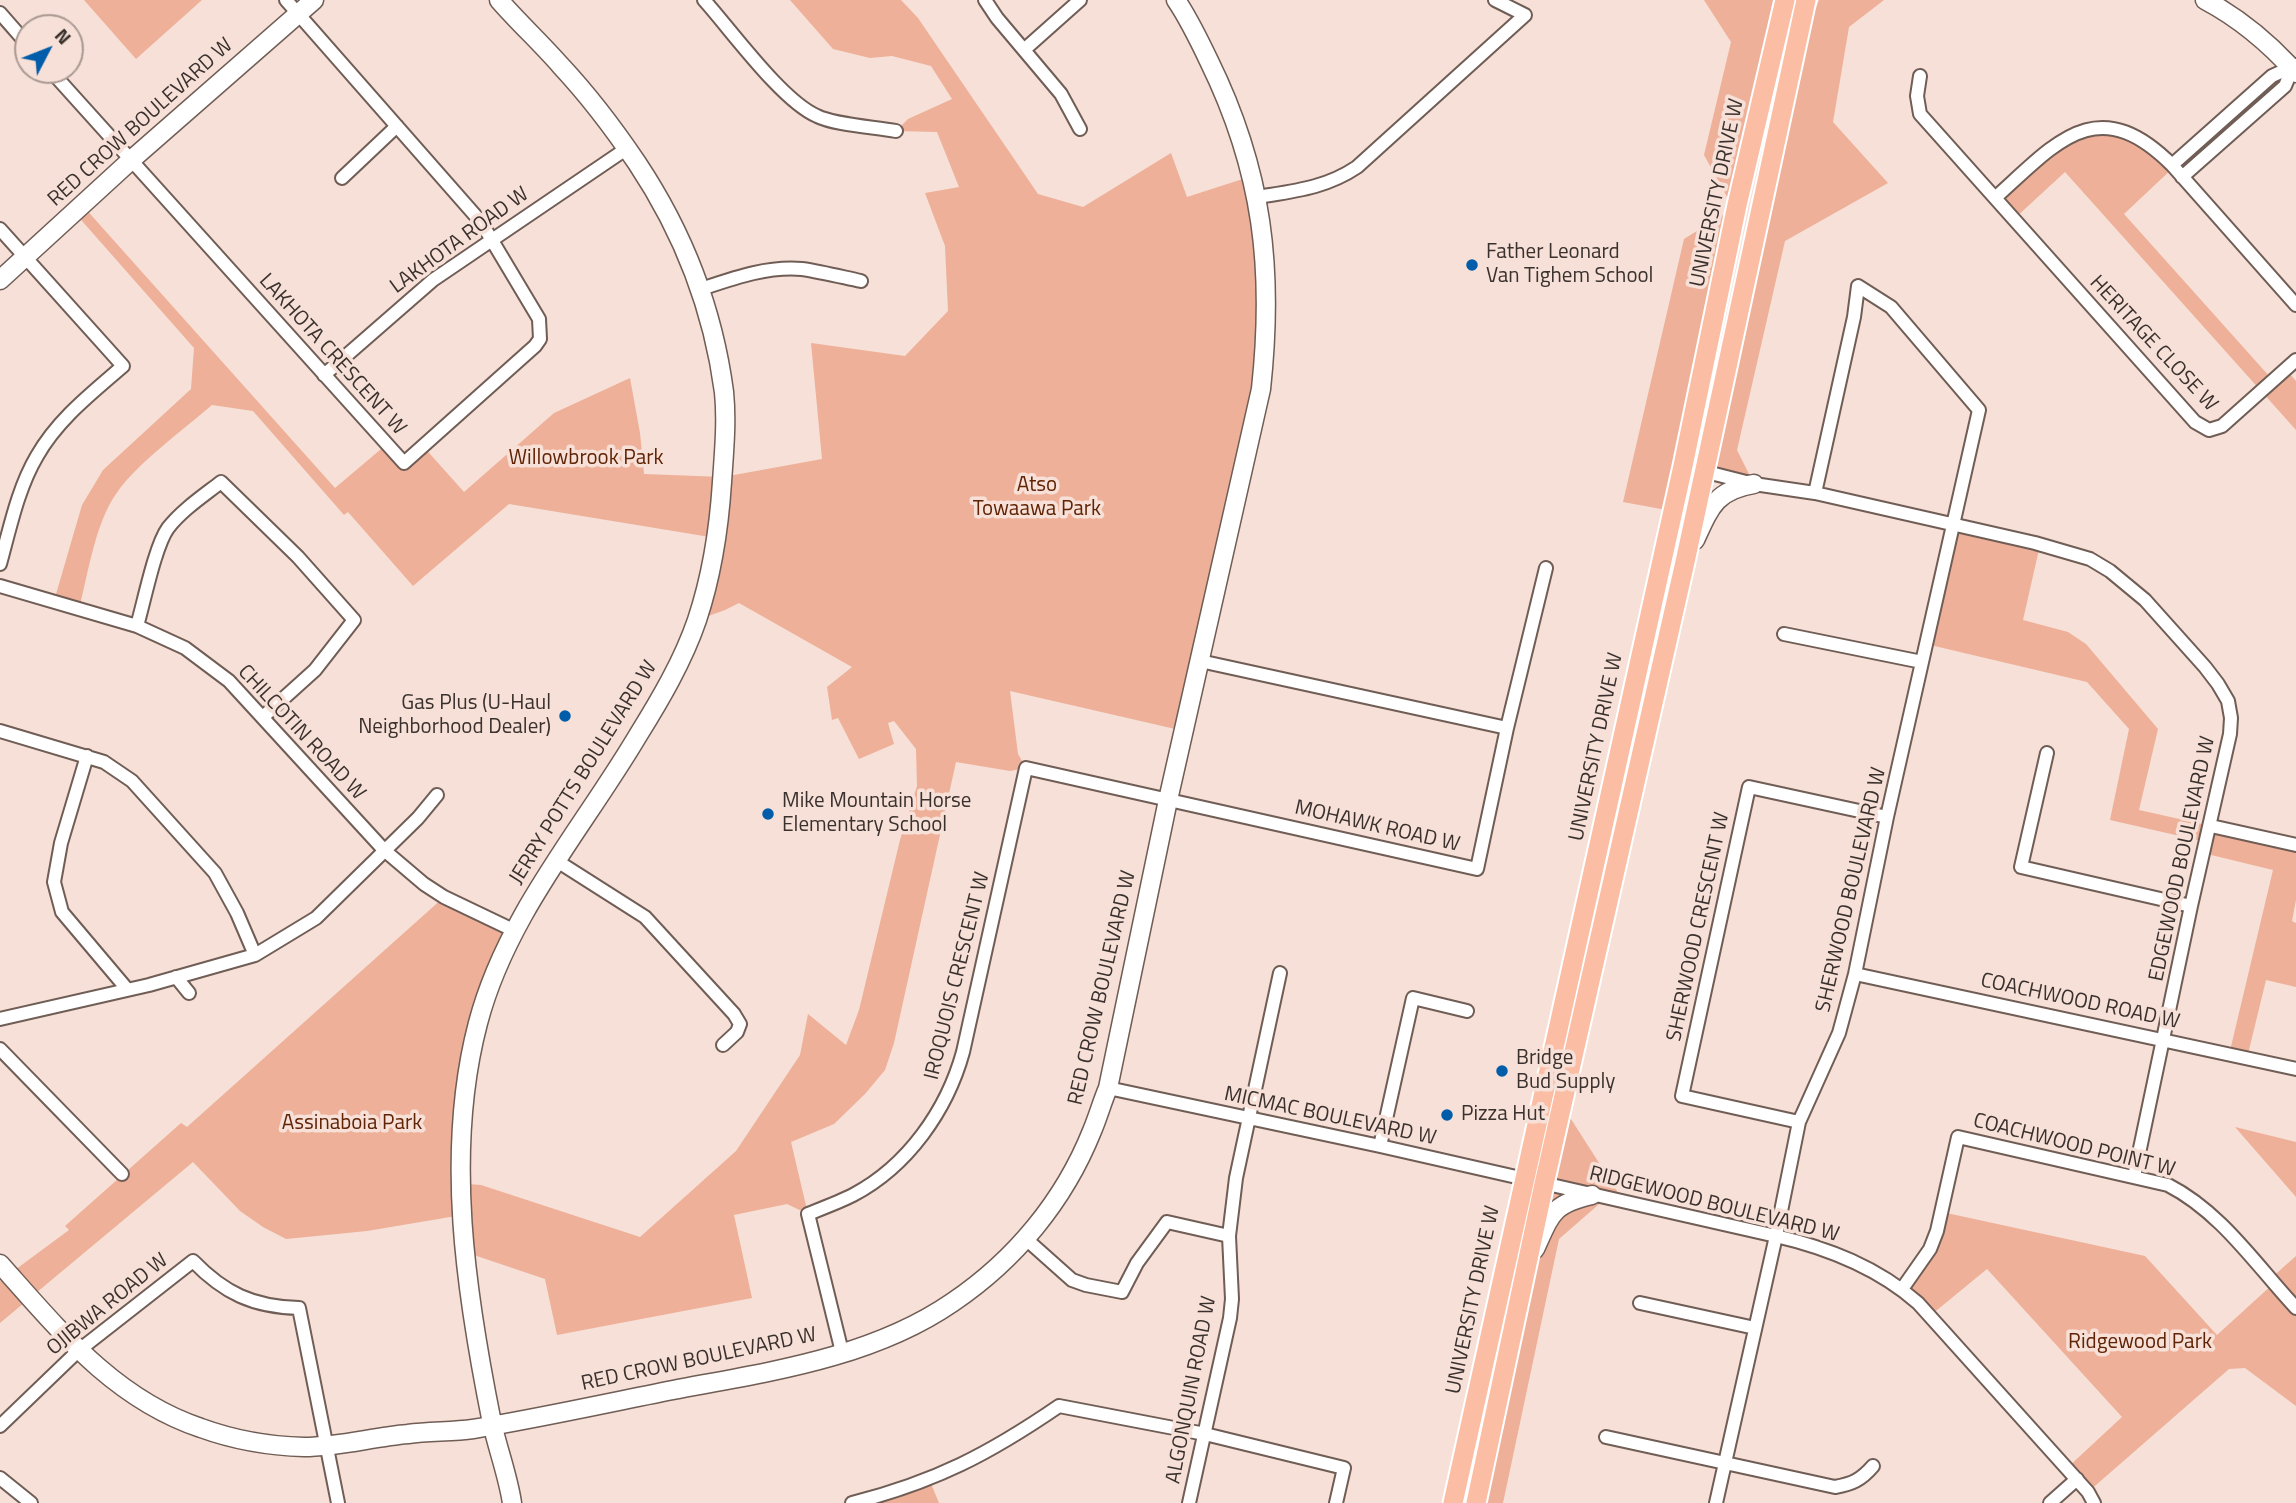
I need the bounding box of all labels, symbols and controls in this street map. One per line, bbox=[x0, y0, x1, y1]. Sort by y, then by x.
north arrow bbox=[14, 14, 84, 84]
text: N bbox=[48, 21, 79, 51]
street label: RED CROW BOULEVARD W bbox=[43, 33, 239, 213]
street label: UNIVERSITY DRIVE W bbox=[1686, 97, 1750, 289]
street label: LAKHOTA ROAD W bbox=[386, 182, 534, 300]
place label: Father Leonard Van Tighem School bbox=[1486, 240, 1653, 290]
marker: Father Leonard Van Tighem School bbox=[1464, 257, 1480, 273]
street label: LAKHOTA CRESCENT W bbox=[253, 269, 411, 441]
street label: HERITAGE CLOSE W bbox=[2084, 271, 2222, 417]
park label: Willowbrook Park bbox=[508, 446, 664, 472]
park label: Atso Towaawa Park bbox=[973, 473, 1101, 523]
street label: UNIVERSITY DRIVE W bbox=[1565, 651, 1629, 843]
street label: JERRY POTTS BOULEVARD W bbox=[505, 657, 663, 889]
street label: CHILCOTIN ROAD W bbox=[232, 660, 370, 806]
place label: Gas Plus (U-Haul Neighborhood Dealer) bbox=[358, 691, 551, 741]
marker: Gas Plus (U-Haul Neighborhood Dealer) bbox=[557, 708, 573, 724]
street label: EDGEWOOD BOULEVARD W bbox=[2145, 734, 2221, 984]
street label: SHERWOOD BOULEVARD W bbox=[1812, 765, 1892, 1015]
place label: Mike Mountain Horse Elementary School bbox=[782, 789, 971, 839]
street label: MOHAWK ROAD W bbox=[1292, 796, 1462, 858]
marker: Mike Mountain Horse Elementary School bbox=[760, 806, 776, 822]
street label: SHERWOOD CRESCENT W bbox=[1662, 810, 1736, 1044]
street label: RED CROW BOULEVARD W bbox=[1064, 868, 1142, 1108]
street label: IROQUOIS CRESCENT W bbox=[920, 870, 996, 1082]
street label: COACHWOOD ROAD W bbox=[1978, 969, 2182, 1035]
place label: Bridge Bud Supply bbox=[1516, 1046, 1615, 1096]
marker: Bridge Bud Supply bbox=[1494, 1063, 1510, 1079]
street label: MICMAC BOULEVARD W bbox=[1222, 1082, 1438, 1152]
place label: Pizza Hut bbox=[1461, 1102, 1545, 1128]
marker: Pizza Hut bbox=[1439, 1107, 1455, 1123]
street label: COACHWOOD POINT W bbox=[1970, 1109, 2178, 1183]
park label: Assinaboia Park bbox=[282, 1111, 422, 1137]
street label: RIDGEWOOD BOULEVARD W bbox=[1586, 1162, 1842, 1248]
street label: UNIVERSITY DRIVE W bbox=[1442, 1204, 1506, 1396]
street label: OJIBWA ROAD W bbox=[42, 1248, 174, 1362]
street label: ALGONQUIN ROAD W bbox=[1161, 1294, 1223, 1486]
street label: RED CROW BOULEVARD W bbox=[579, 1323, 819, 1397]
park label: Ridgewood Park bbox=[2068, 1330, 2212, 1356]

